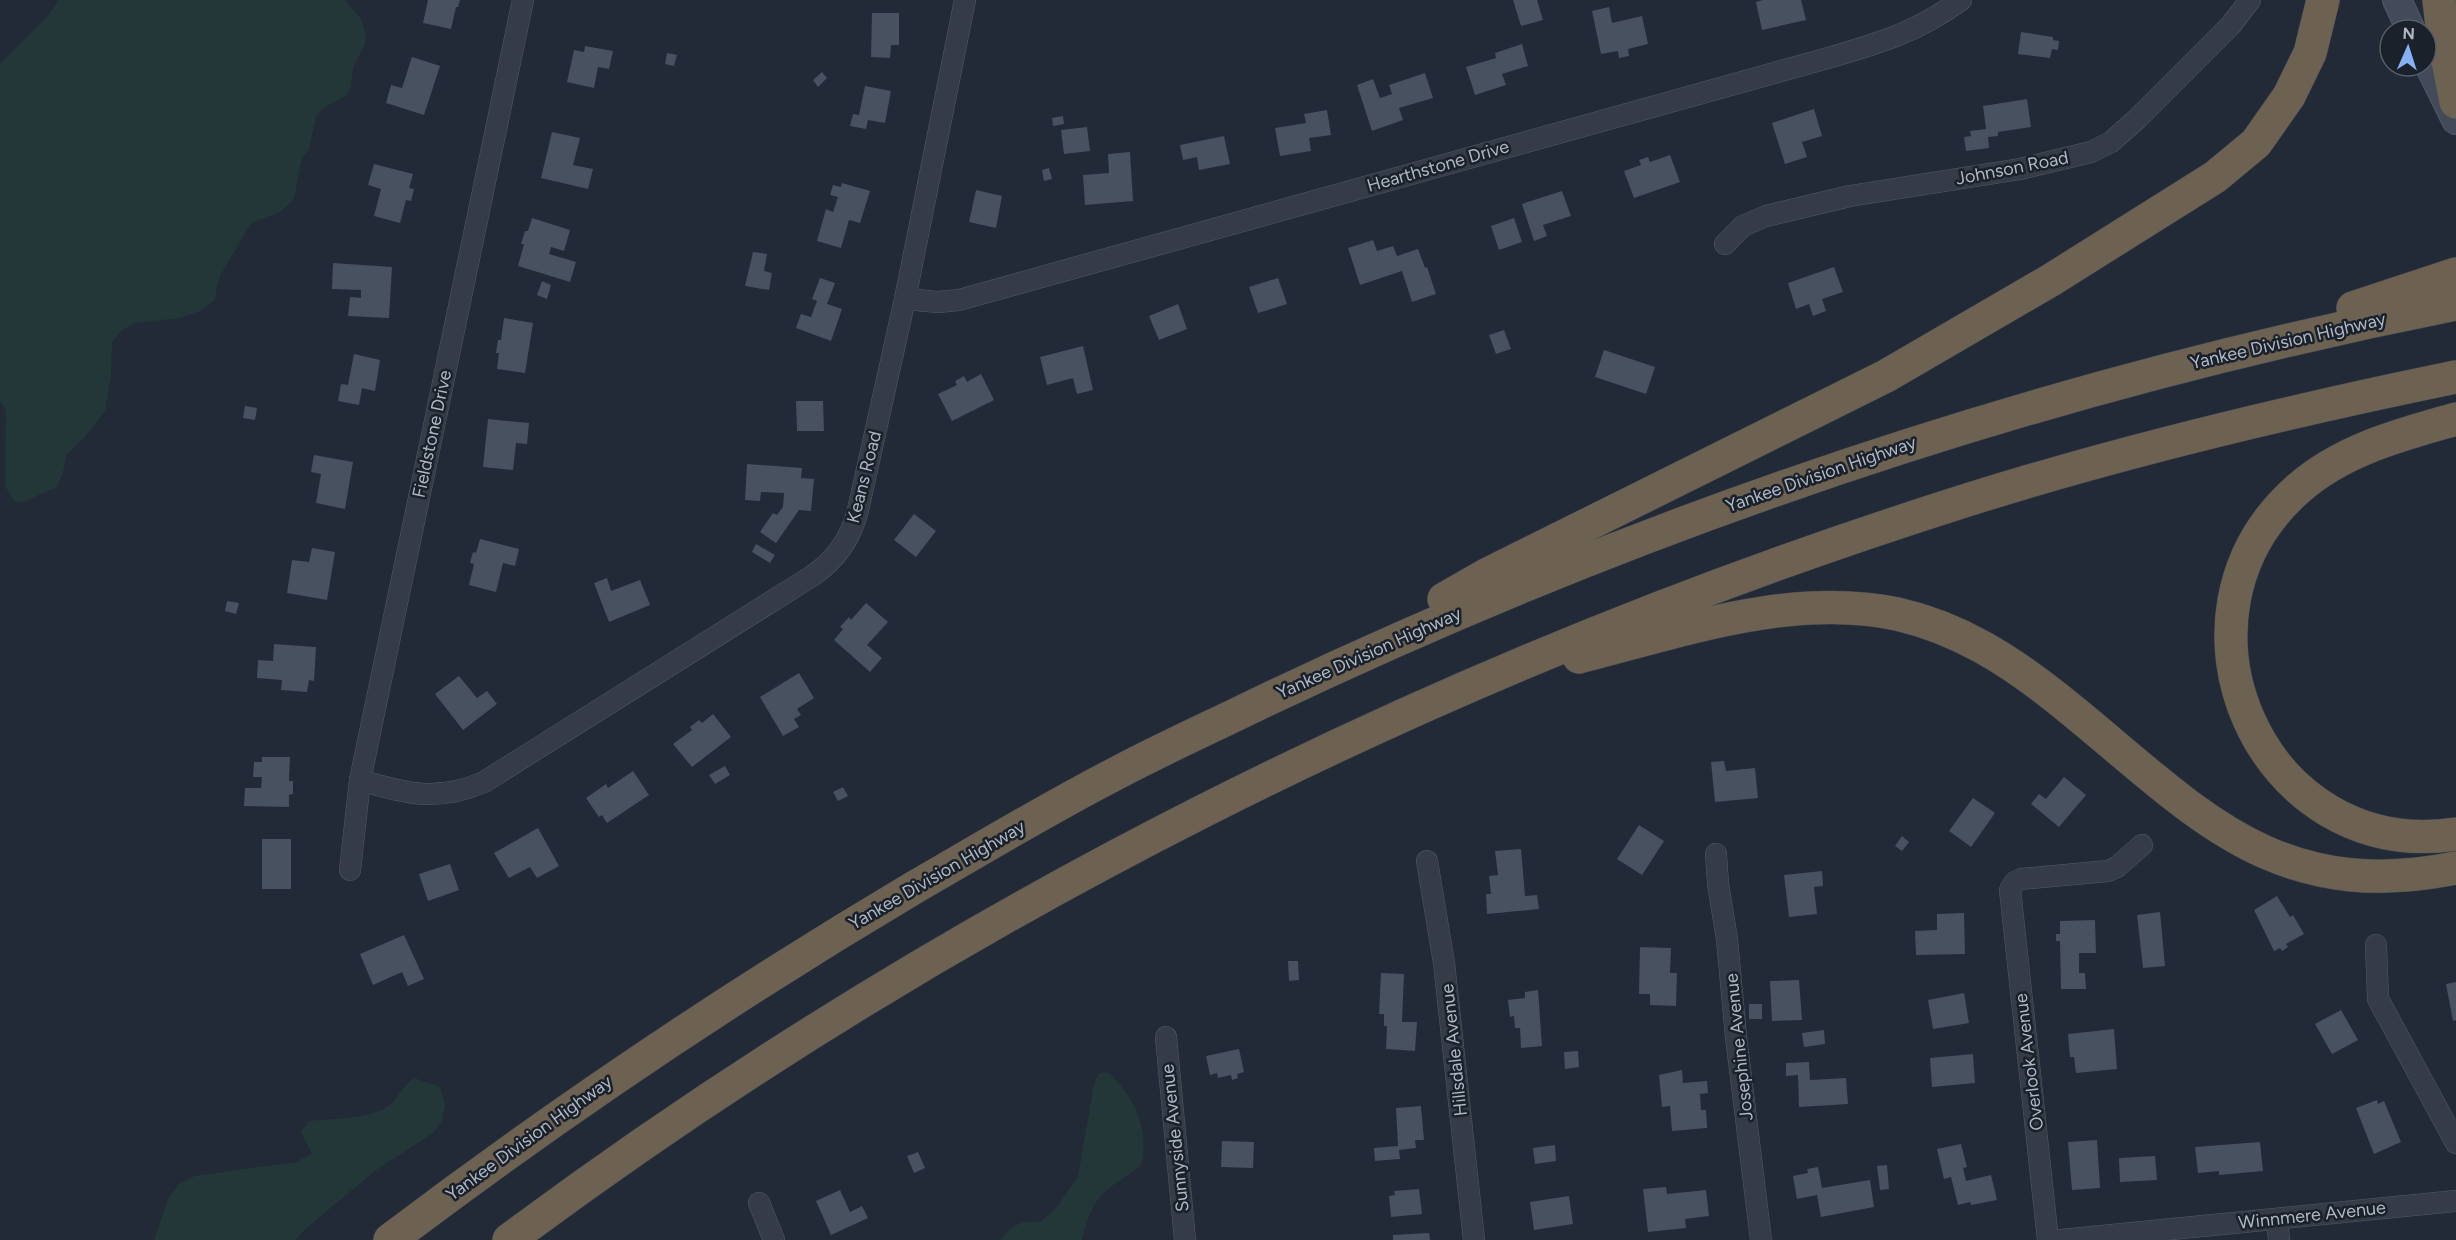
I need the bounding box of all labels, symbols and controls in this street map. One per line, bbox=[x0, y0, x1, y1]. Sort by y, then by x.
north arrow bbox=[2378, 18, 2438, 78]
text: N bbox=[2402, 24, 2415, 43]
street label: Hearthstone Drive bbox=[1364, 135, 1512, 197]
street label: Johnson Road bbox=[1954, 146, 2070, 190]
street label: Yankee Division Highway bbox=[2188, 308, 2388, 374]
street label: Fieldstone Drive bbox=[408, 368, 456, 500]
street label: Keans Road bbox=[842, 429, 886, 525]
street label: Yankee Division Highway bbox=[1723, 431, 1920, 517]
street label: Yankee Division Highway bbox=[1273, 602, 1465, 704]
street label: Yankee Division Highway bbox=[845, 815, 1029, 934]
street label: Josephine Avenue bbox=[1720, 972, 1758, 1122]
street label: Hillsdale Avenue bbox=[1436, 983, 1472, 1117]
street label: Overlook Avenue bbox=[2010, 992, 2048, 1132]
street label: Sunnyside Avenue bbox=[1156, 1063, 1194, 1213]
street label: Yankee Division Highway bbox=[442, 1070, 617, 1206]
street label: Winnmere Avenue bbox=[2237, 1196, 2387, 1234]

